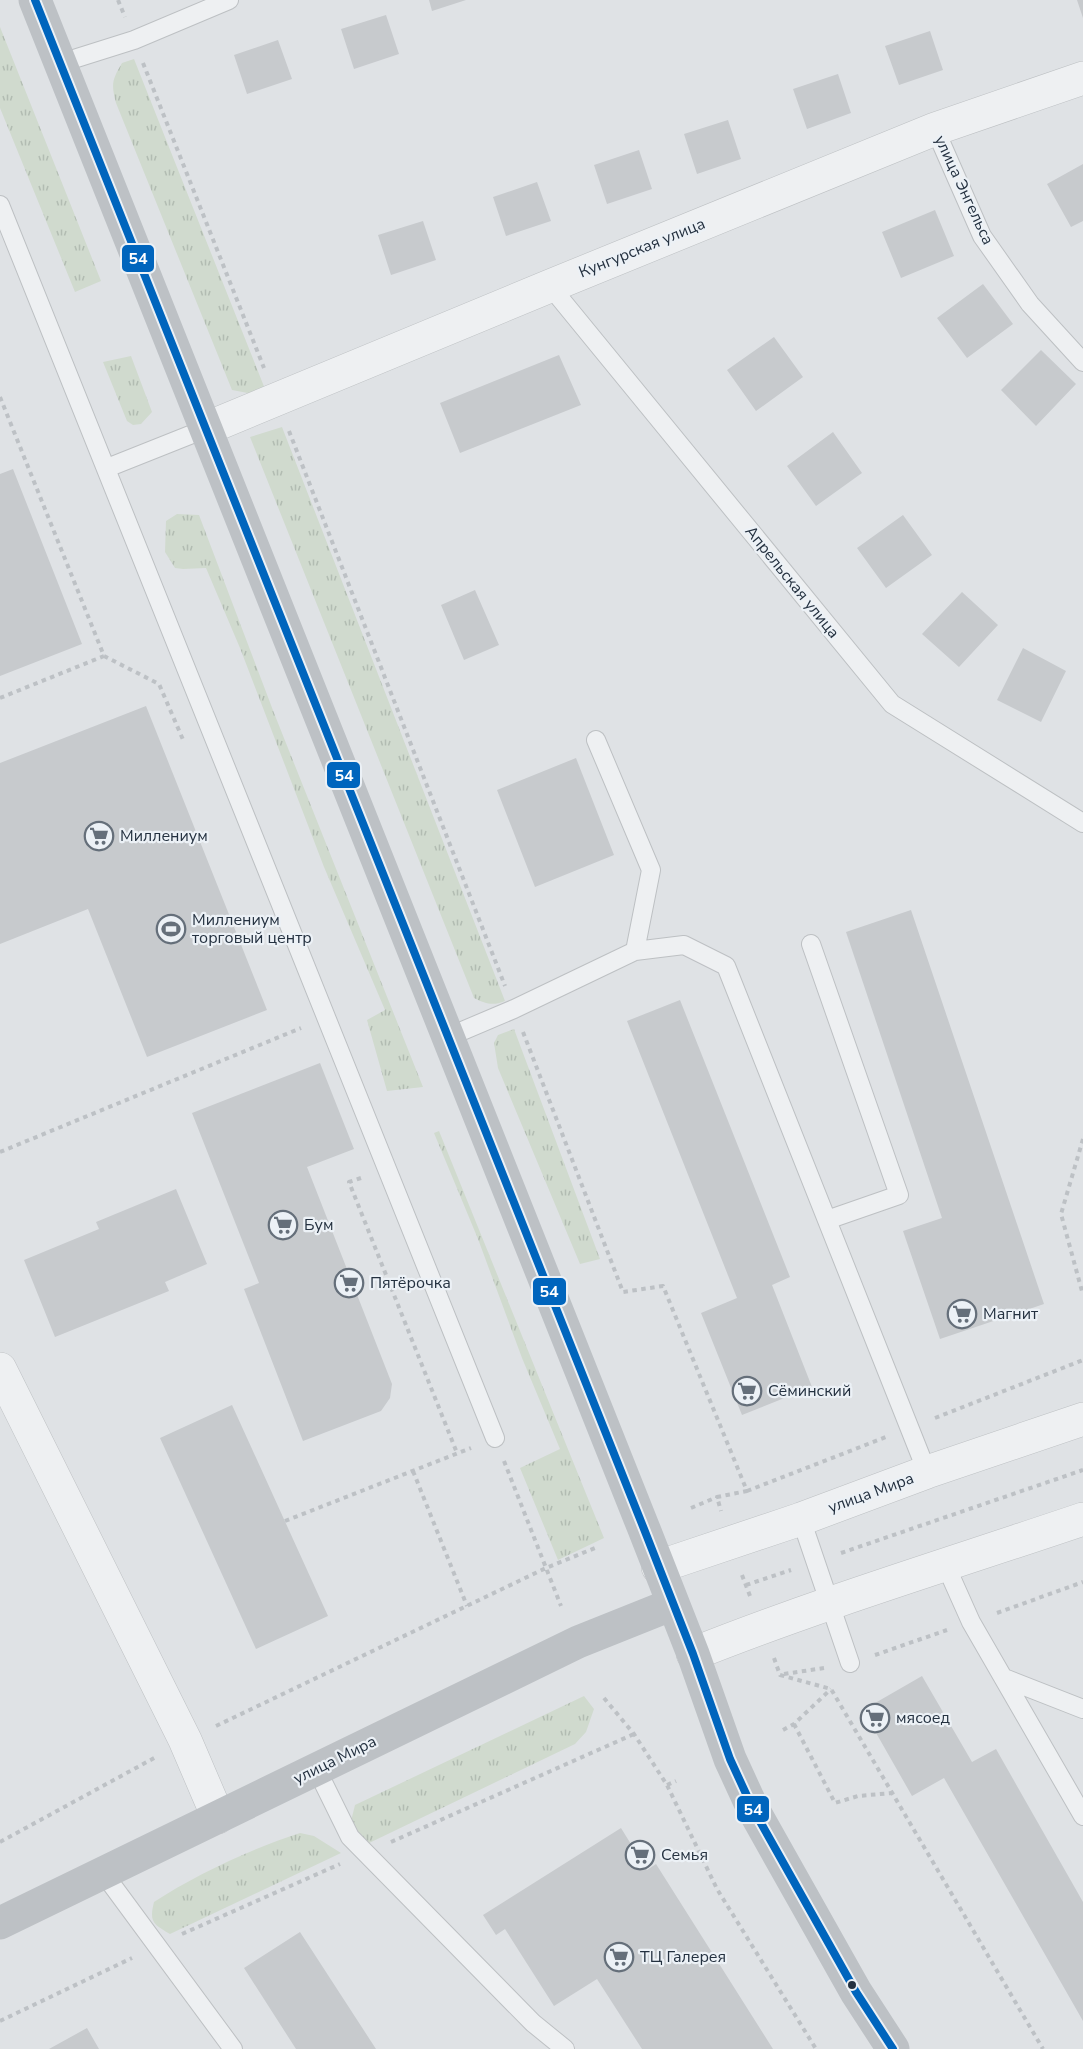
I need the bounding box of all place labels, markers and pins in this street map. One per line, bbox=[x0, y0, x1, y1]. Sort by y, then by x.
supermarket icon: Миллениум bbox=[83, 820, 115, 852]
place label: Миллениум bbox=[120, 825, 208, 847]
place label: Миллениум торговый центр bbox=[192, 909, 312, 949]
sports icon: Миллениум торговый центр bbox=[155, 913, 187, 945]
supermarket icon: Бум bbox=[267, 1209, 299, 1241]
place label: Бум bbox=[304, 1214, 334, 1236]
supermarket icon: Пятёрочка bbox=[333, 1267, 365, 1299]
place label: Пятёрочка bbox=[370, 1272, 451, 1294]
supermarket icon: Магнит bbox=[946, 1298, 978, 1330]
place label: Магнит bbox=[983, 1303, 1039, 1325]
supermarket icon: Сёминский bbox=[731, 1375, 763, 1407]
place label: Сёминский bbox=[768, 1380, 851, 1402]
supermarket icon: мясоед bbox=[859, 1702, 891, 1734]
place label: мясоед bbox=[896, 1707, 950, 1729]
supermarket icon: Семья bbox=[624, 1839, 656, 1871]
place label: Семья bbox=[661, 1844, 708, 1866]
supermarket icon: ТЦ Галерея bbox=[603, 1941, 635, 1973]
place label: ТЦ Галерея bbox=[640, 1946, 726, 1968]
unlabelled marker bbox=[846, 1979, 858, 1991]

